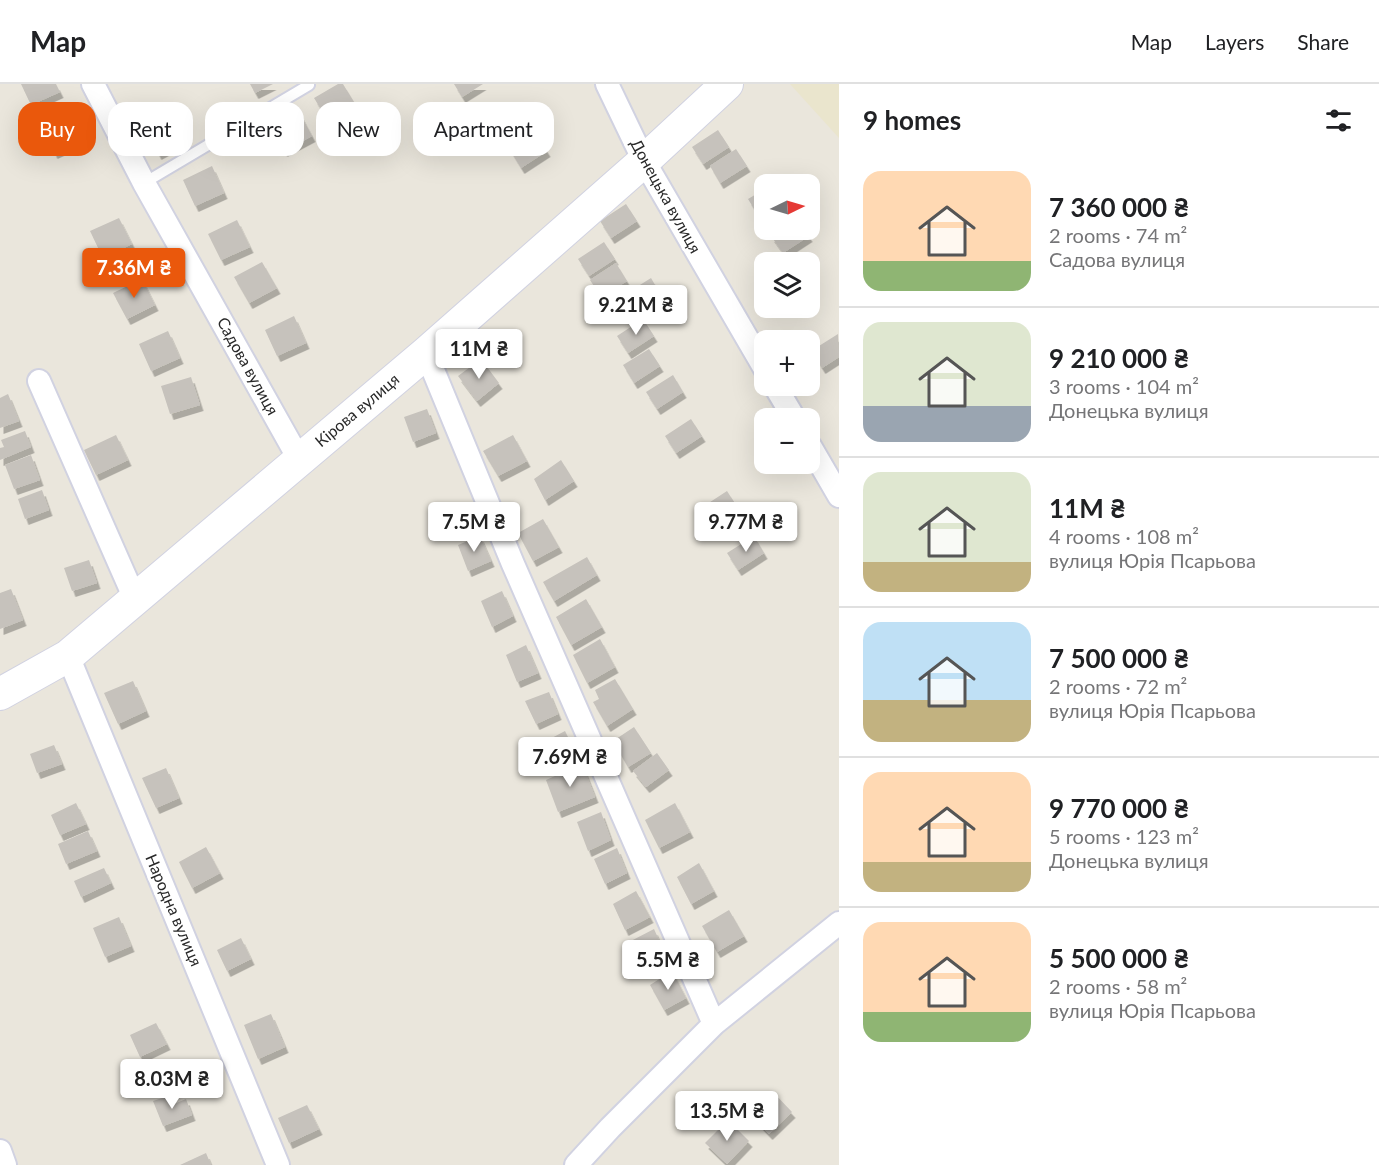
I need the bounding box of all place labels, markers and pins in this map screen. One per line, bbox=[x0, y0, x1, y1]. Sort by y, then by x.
pin: 7.36M ₴ bbox=[79, 248, 189, 299]
pin: 9.21M ₴ bbox=[581, 285, 691, 336]
pin: 11M ₴ bbox=[437, 329, 521, 380]
pin: 7.5M ₴ bbox=[425, 502, 523, 553]
pin: 9.77M ₴ bbox=[691, 502, 801, 553]
pin: 7.69M ₴ bbox=[515, 737, 625, 788]
pin: 5.5M ₴ bbox=[619, 940, 717, 991]
pin: 8.03M ₴ bbox=[117, 1059, 227, 1110]
pin: 13.5M ₴ bbox=[672, 1091, 782, 1142]

